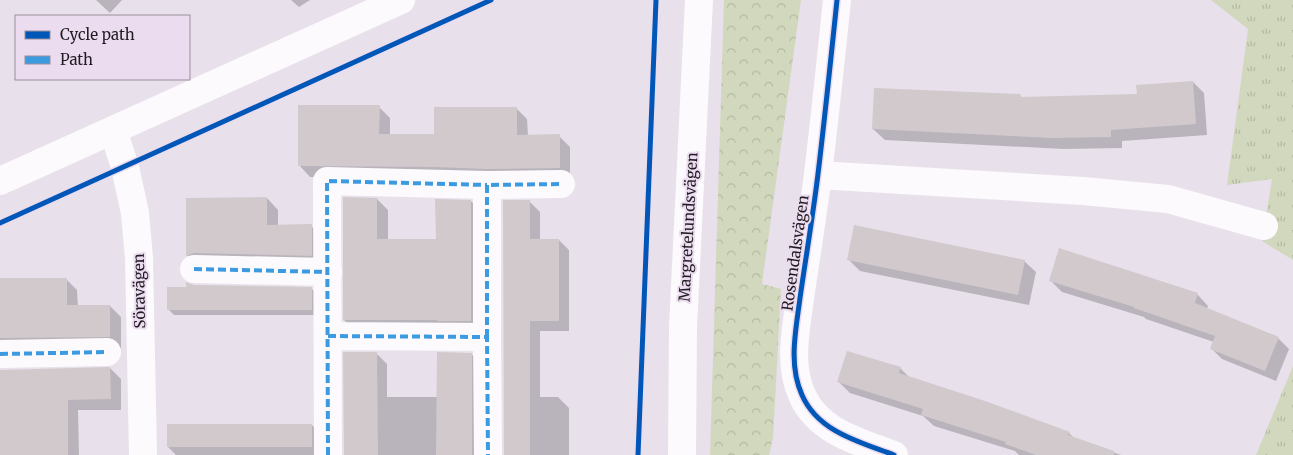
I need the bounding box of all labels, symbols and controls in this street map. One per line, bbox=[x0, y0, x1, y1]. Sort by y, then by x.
legend bbox=[15, 15, 190, 80]
text: Cycle path bbox=[60, 25, 135, 44]
text: Path bbox=[60, 50, 93, 69]
street label: Margretelundsvägen bbox=[675, 152, 701, 302]
street label: Rosendalsvägen bbox=[777, 194, 813, 312]
street label: Söravägen bbox=[129, 253, 149, 329]

